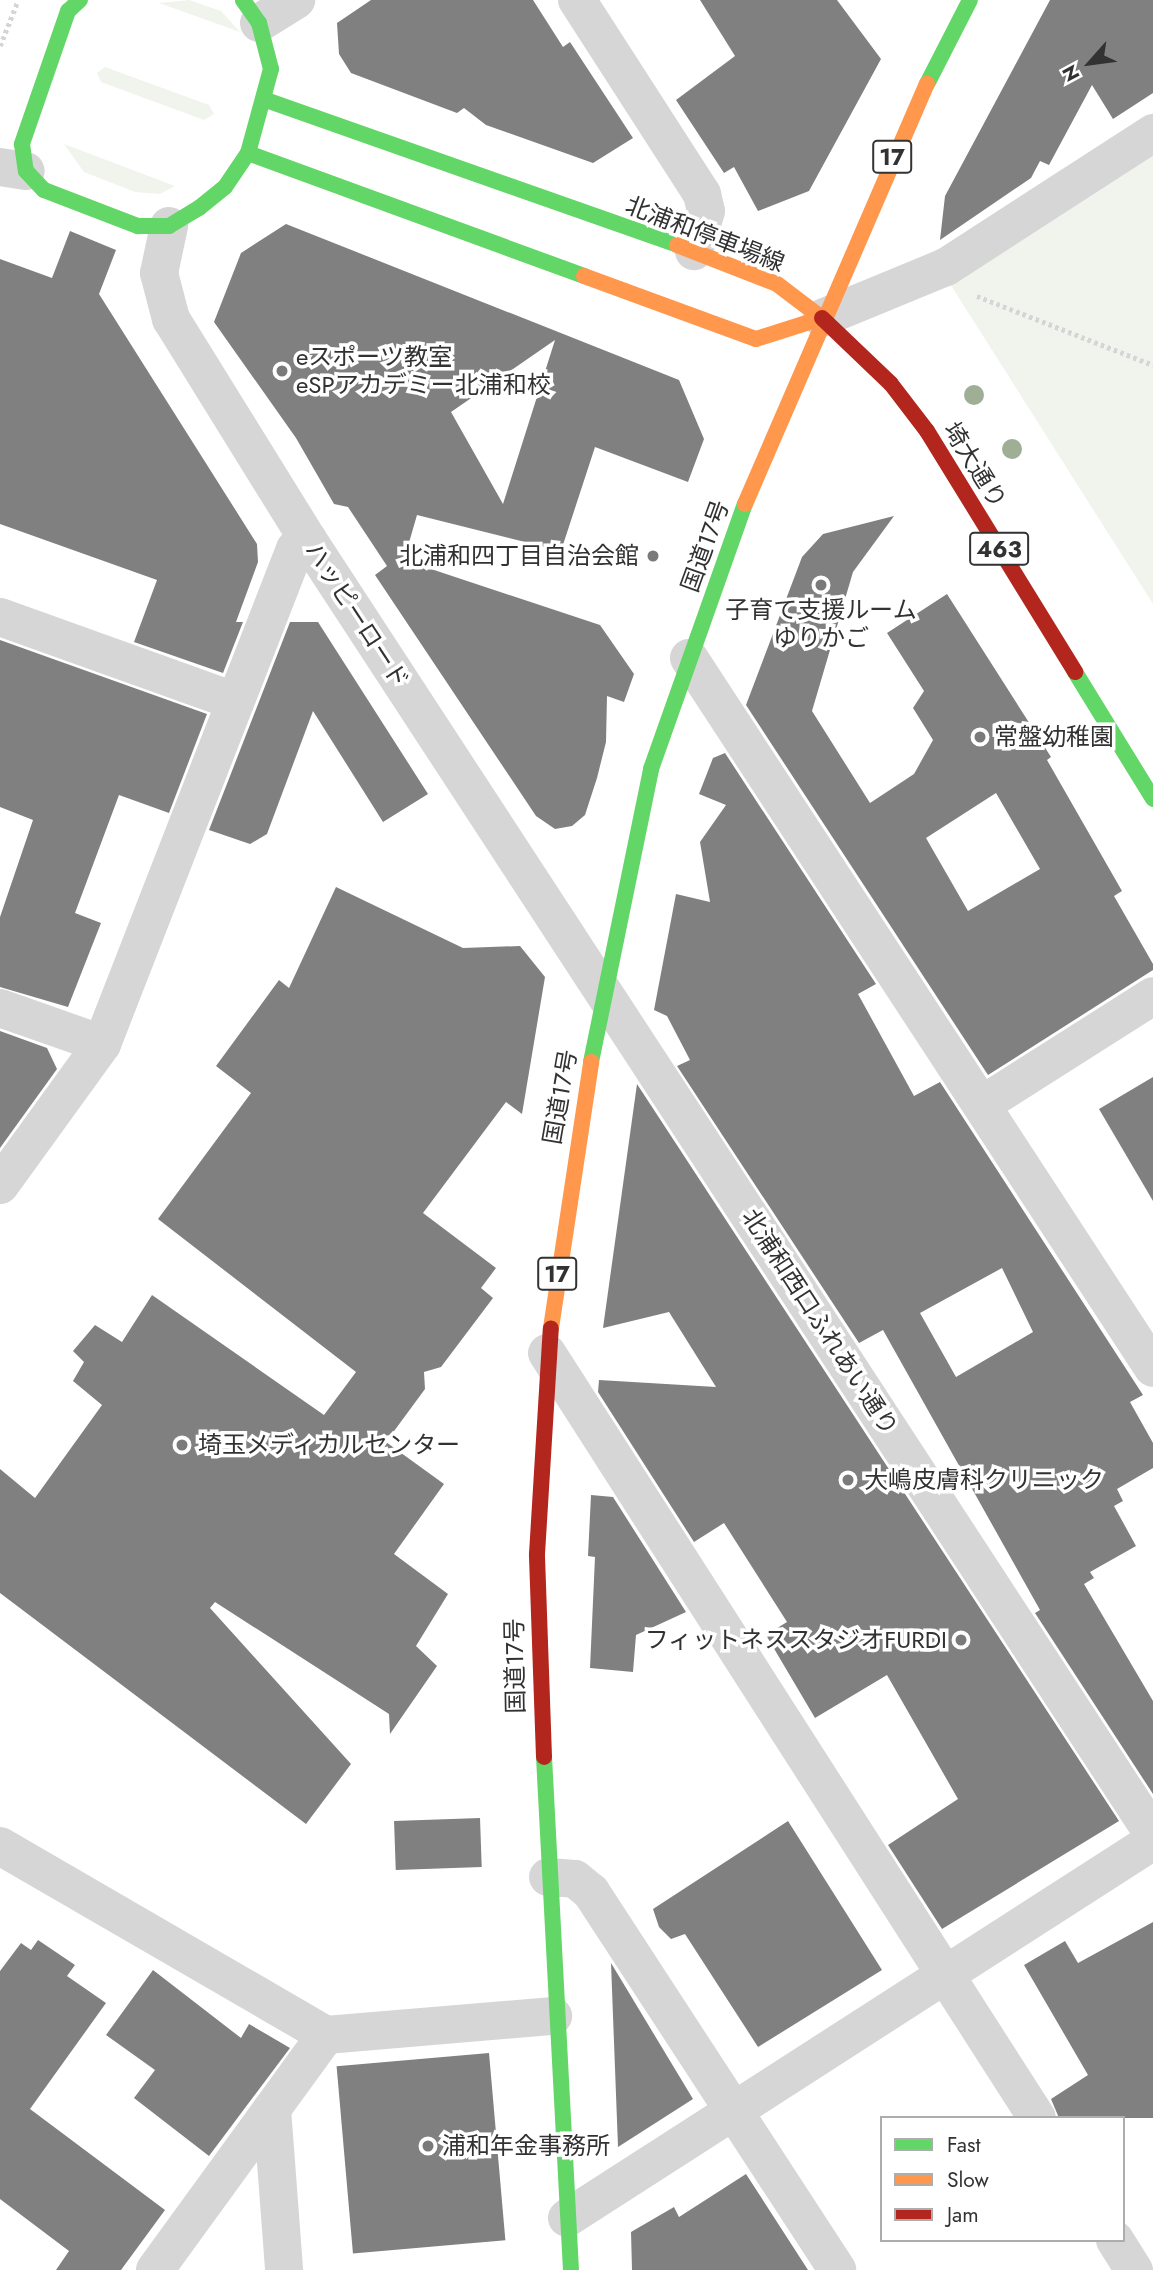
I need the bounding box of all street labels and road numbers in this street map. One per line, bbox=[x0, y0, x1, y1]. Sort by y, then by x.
road number: 17 bbox=[871, 138, 913, 176]
street label: 北浦和停車場線 bbox=[621, 190, 789, 278]
street label: 埼大通り bbox=[937, 417, 1013, 513]
street label: 国道17号 bbox=[675, 496, 735, 596]
road number: 463 bbox=[968, 530, 1030, 568]
street label: ハッピーロード bbox=[299, 537, 415, 693]
street label: 国道17号 bbox=[538, 1048, 582, 1146]
street label: 北浦和西口ふれあい通り bbox=[736, 1203, 904, 1441]
road number: 17 bbox=[536, 1254, 578, 1294]
street label: 国道17号 bbox=[500, 1618, 530, 1714]

